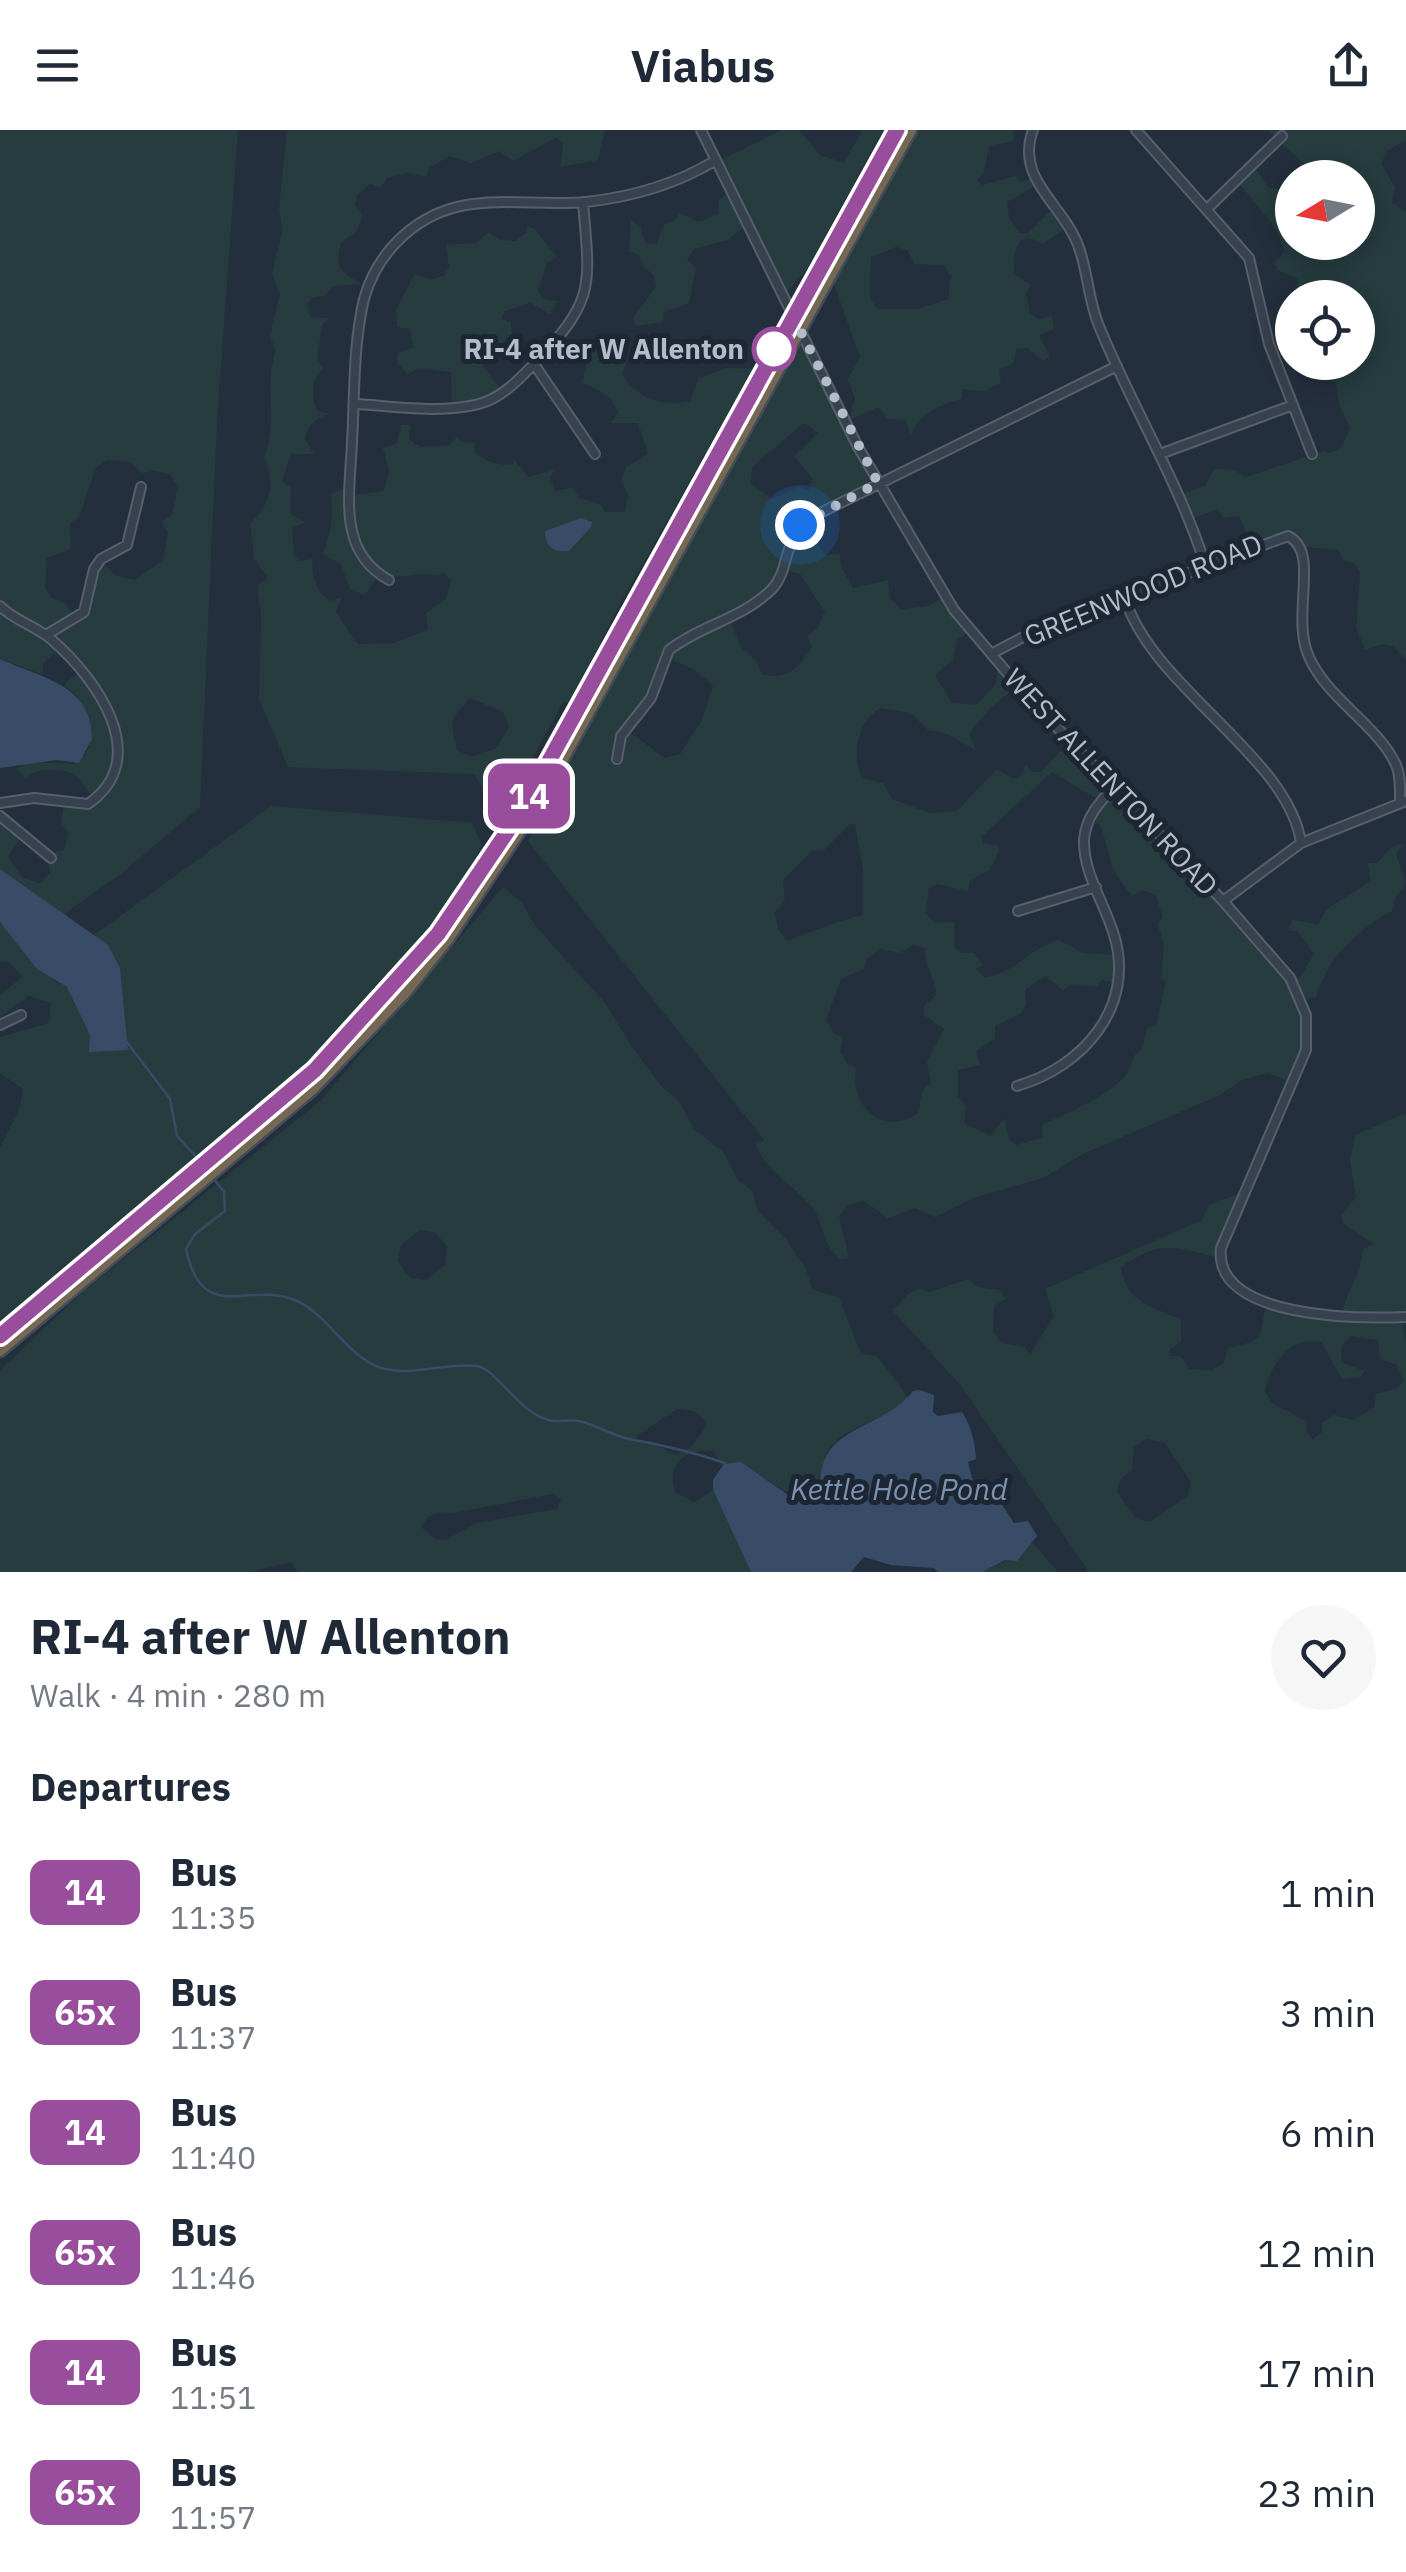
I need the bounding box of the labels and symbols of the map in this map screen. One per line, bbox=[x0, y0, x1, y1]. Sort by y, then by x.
north arrow bbox=[1275, 160, 1375, 260]
marker: RI-4 after W Allenton bbox=[753, 328, 795, 370]
place label: RI-4 after W Allenton bbox=[464, 330, 744, 367]
your location bbox=[775, 500, 825, 550]
street label: GREENWOOD ROAD bbox=[1018, 525, 1267, 654]
street label: WEST ALLENTON ROAD bbox=[996, 660, 1226, 903]
line badge: 14 bbox=[484, 764, 574, 828]
water label: Kettle Hole Pond bbox=[790, 1469, 1008, 1508]

